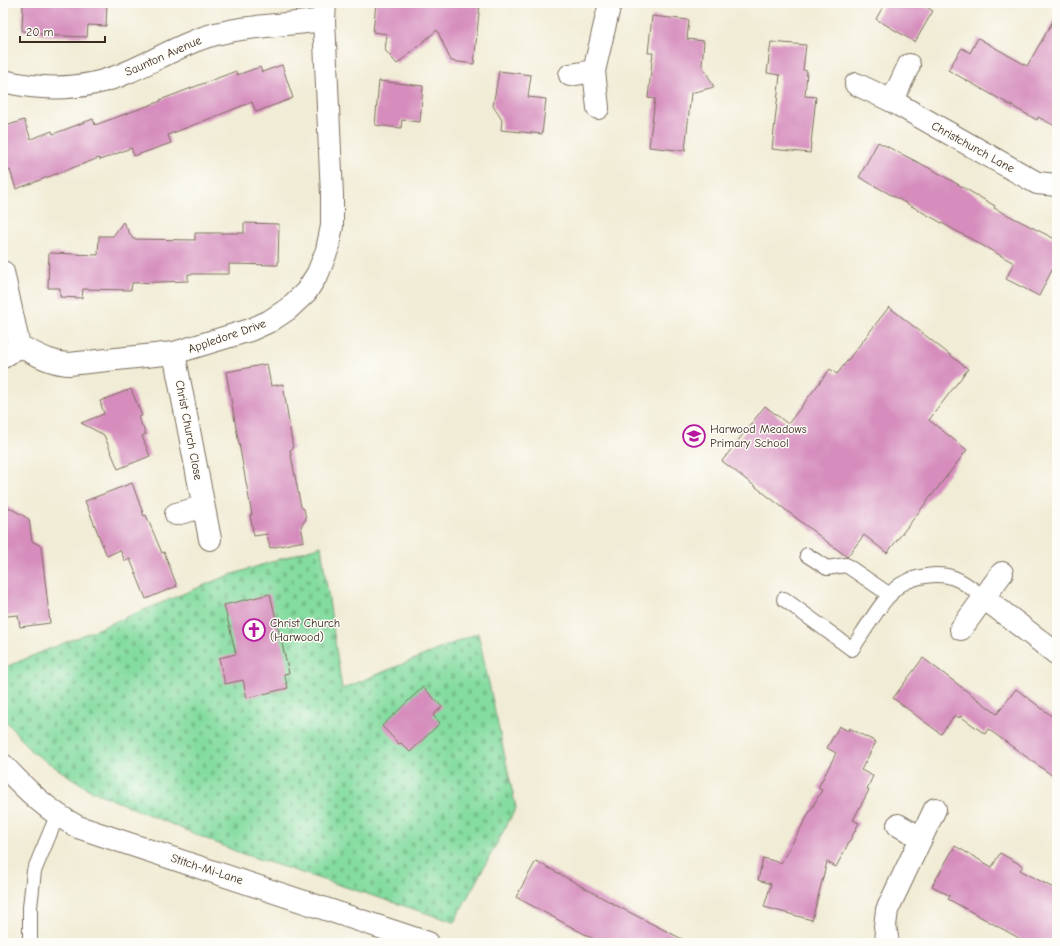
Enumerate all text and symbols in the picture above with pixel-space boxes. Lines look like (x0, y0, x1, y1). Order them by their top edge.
scale bar (20, 18, 105, 44)
text: 20 m (26, 25, 54, 39)
street label: Saunton Avenue (123, 33, 203, 79)
street label: Christchurch Lane (929, 118, 1017, 176)
street label: Appledore Drive (186, 316, 268, 356)
street label: Christ Church Close (172, 379, 206, 481)
place label: Harwood Meadows Primary School (710, 422, 807, 450)
school or university icon: Harwood Meadows Primary School (681, 423, 707, 449)
place label: Christ Church (Harwood) (270, 616, 340, 644)
church icon: Christ Church (Harwood) (241, 617, 267, 643)
street label: Stitch-Mi-Lane (169, 851, 245, 887)

